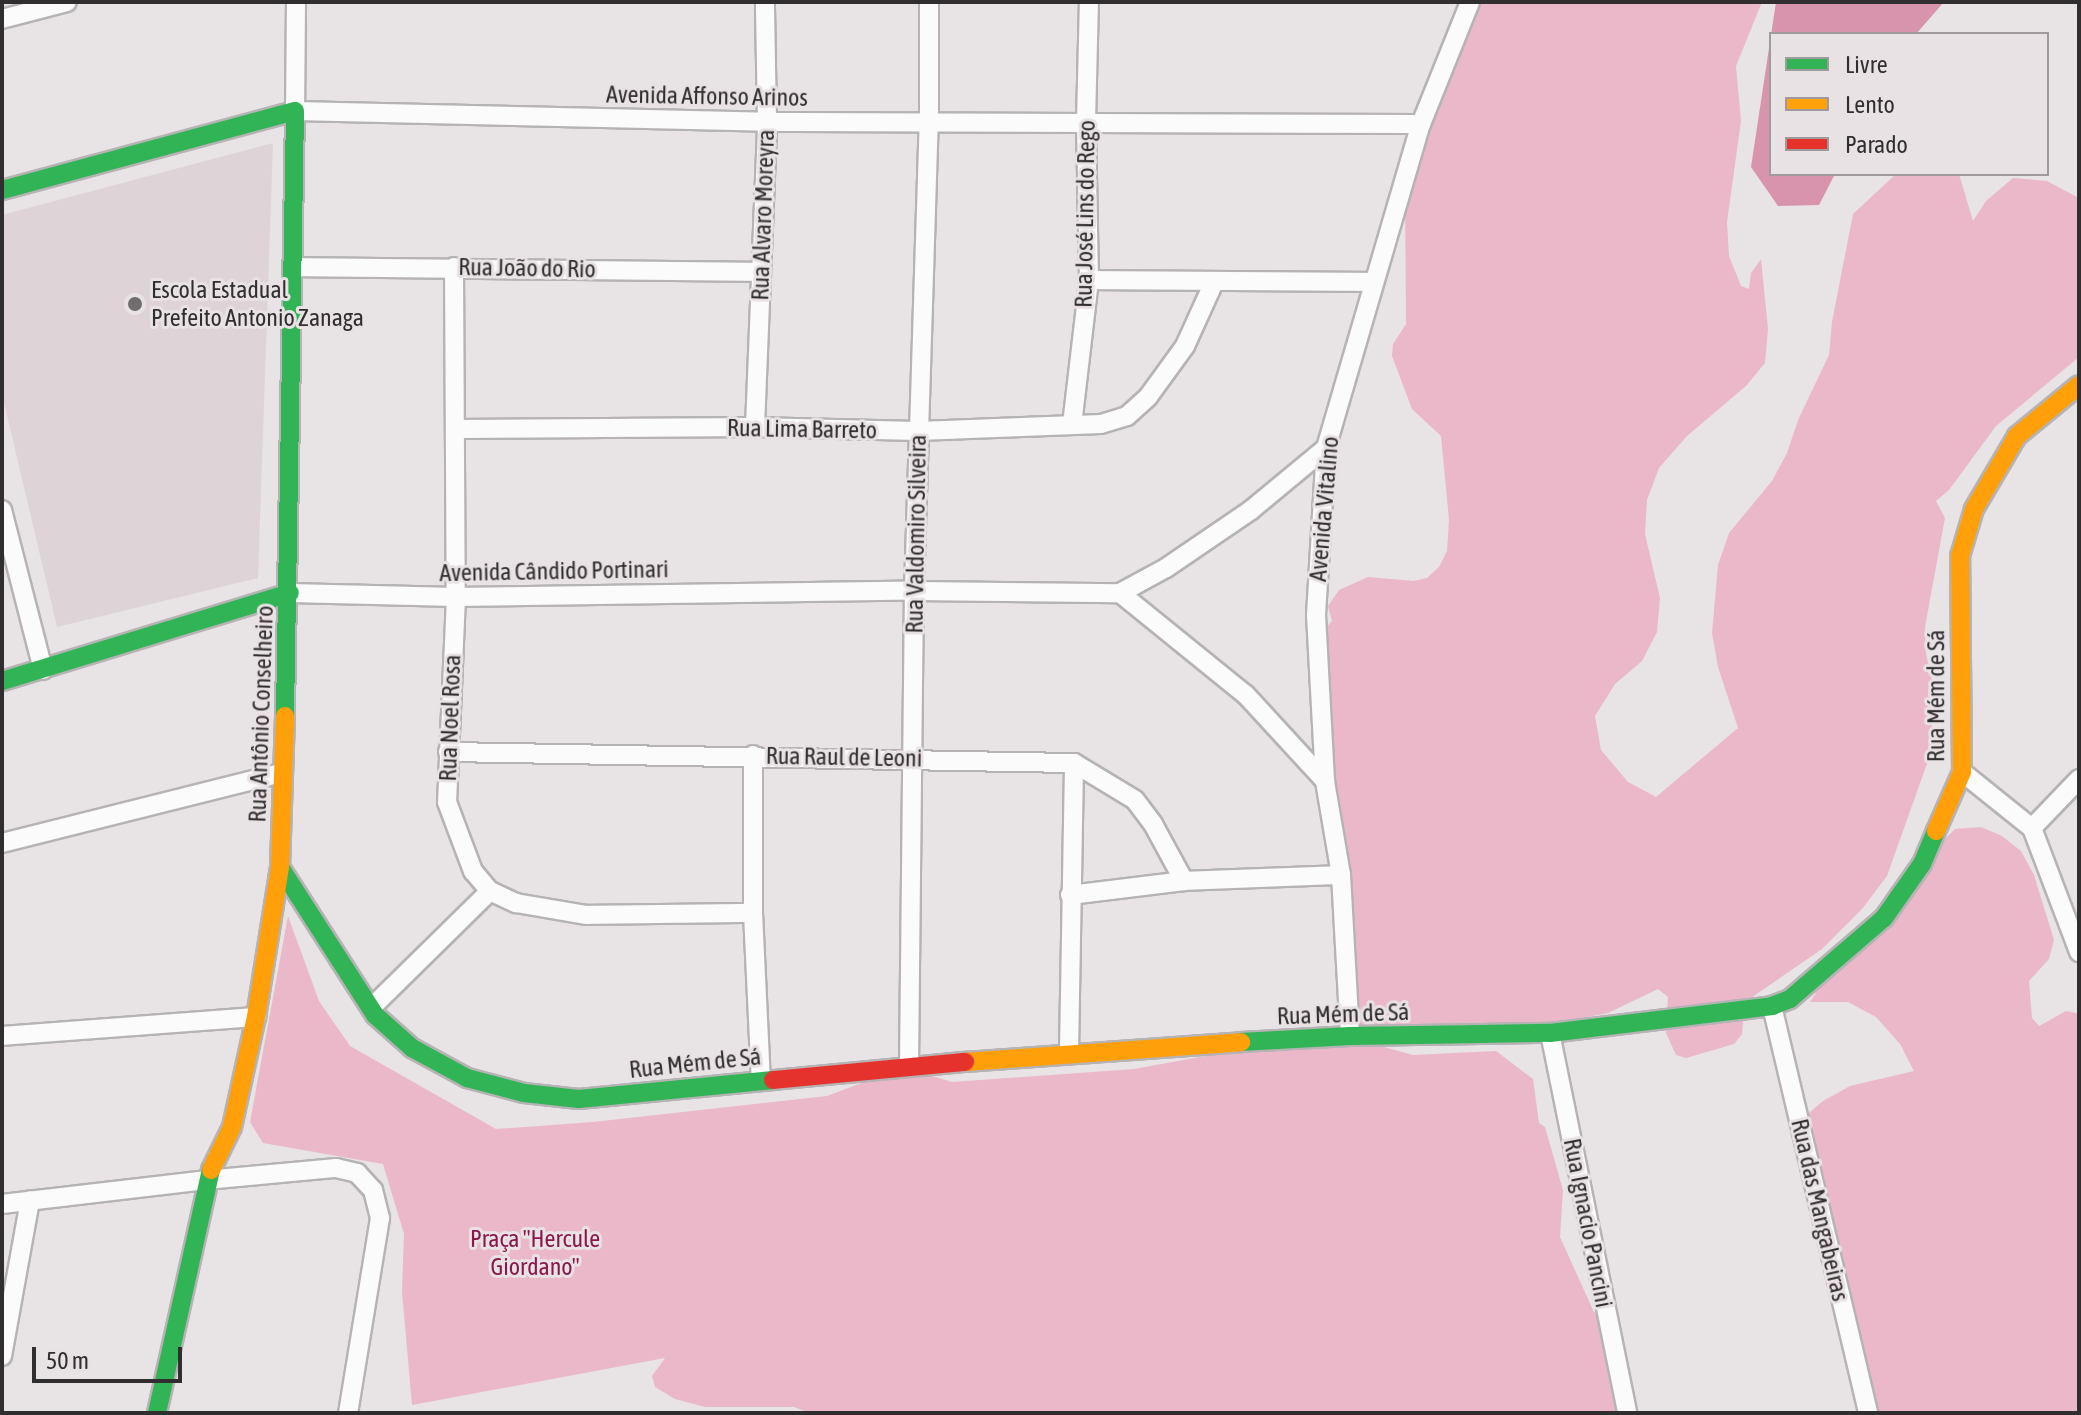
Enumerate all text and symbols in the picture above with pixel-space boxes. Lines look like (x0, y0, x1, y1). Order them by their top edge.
legend (1769, 32, 2049, 176)
text: Livre (1845, 51, 1888, 78)
street label: Avenida Affonso Arinos (606, 80, 808, 112)
text: Lento (1845, 91, 1895, 118)
street label: Rua José Lins do Rego (1069, 120, 1101, 308)
street label: Rua Alvaro Moreyra (746, 129, 780, 301)
text: Parado (1845, 131, 1908, 158)
street label: Rua João do Rio (458, 252, 596, 284)
place label: Escola Estadual Prefeito Antonio Zanaga (151, 276, 364, 332)
marker: Escola Estadual Prefeito Antonio Zanaga (126, 295, 144, 313)
street label: Rua Lima Barreto (727, 413, 877, 445)
street label: Rua Valdomiro Silveira (900, 434, 932, 634)
street label: Avenida Vitalino (1303, 435, 1345, 583)
street label: Avenida Cândido Portinari (439, 555, 669, 587)
street label: Rua Antônio Conselheiro (243, 605, 279, 823)
street label: Rua Mém de Sá (1922, 630, 1950, 762)
street label: Rua Noel Rosa (433, 654, 467, 782)
street label: Rua Raul de Leoni (766, 741, 922, 773)
street label: Rua Mém de Sá (1276, 997, 1410, 1031)
street label: Rua Mém de Sá (628, 1042, 762, 1084)
street label: Rua das Mangabeiras (1785, 1116, 1855, 1304)
street label: Rua Ignacio Pancini (1557, 1136, 1619, 1310)
park label: Praça "Hercule Giordano" (470, 1225, 600, 1281)
scale bar (36, 1331, 186, 1381)
text: 50 m (46, 1347, 89, 1374)

